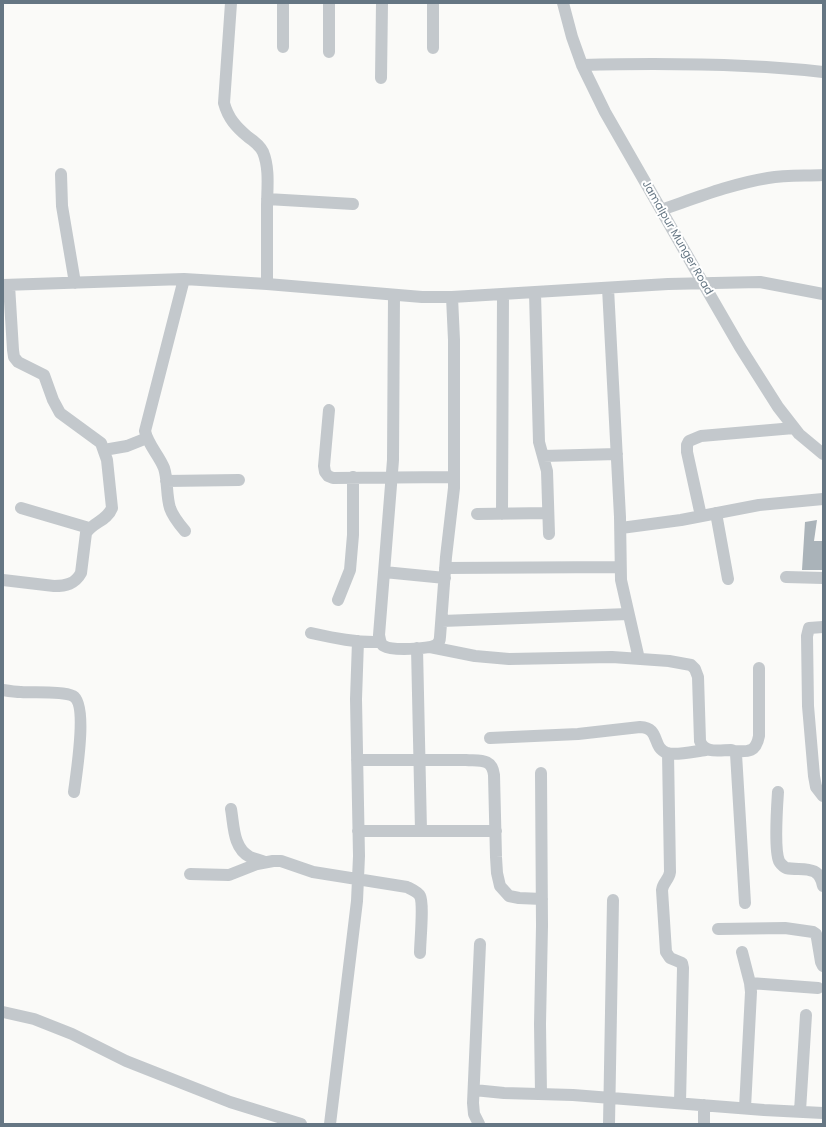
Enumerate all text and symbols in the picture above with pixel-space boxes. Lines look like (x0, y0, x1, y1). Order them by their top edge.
street label: Jamalpur Munger Road (639, 179, 715, 297)

